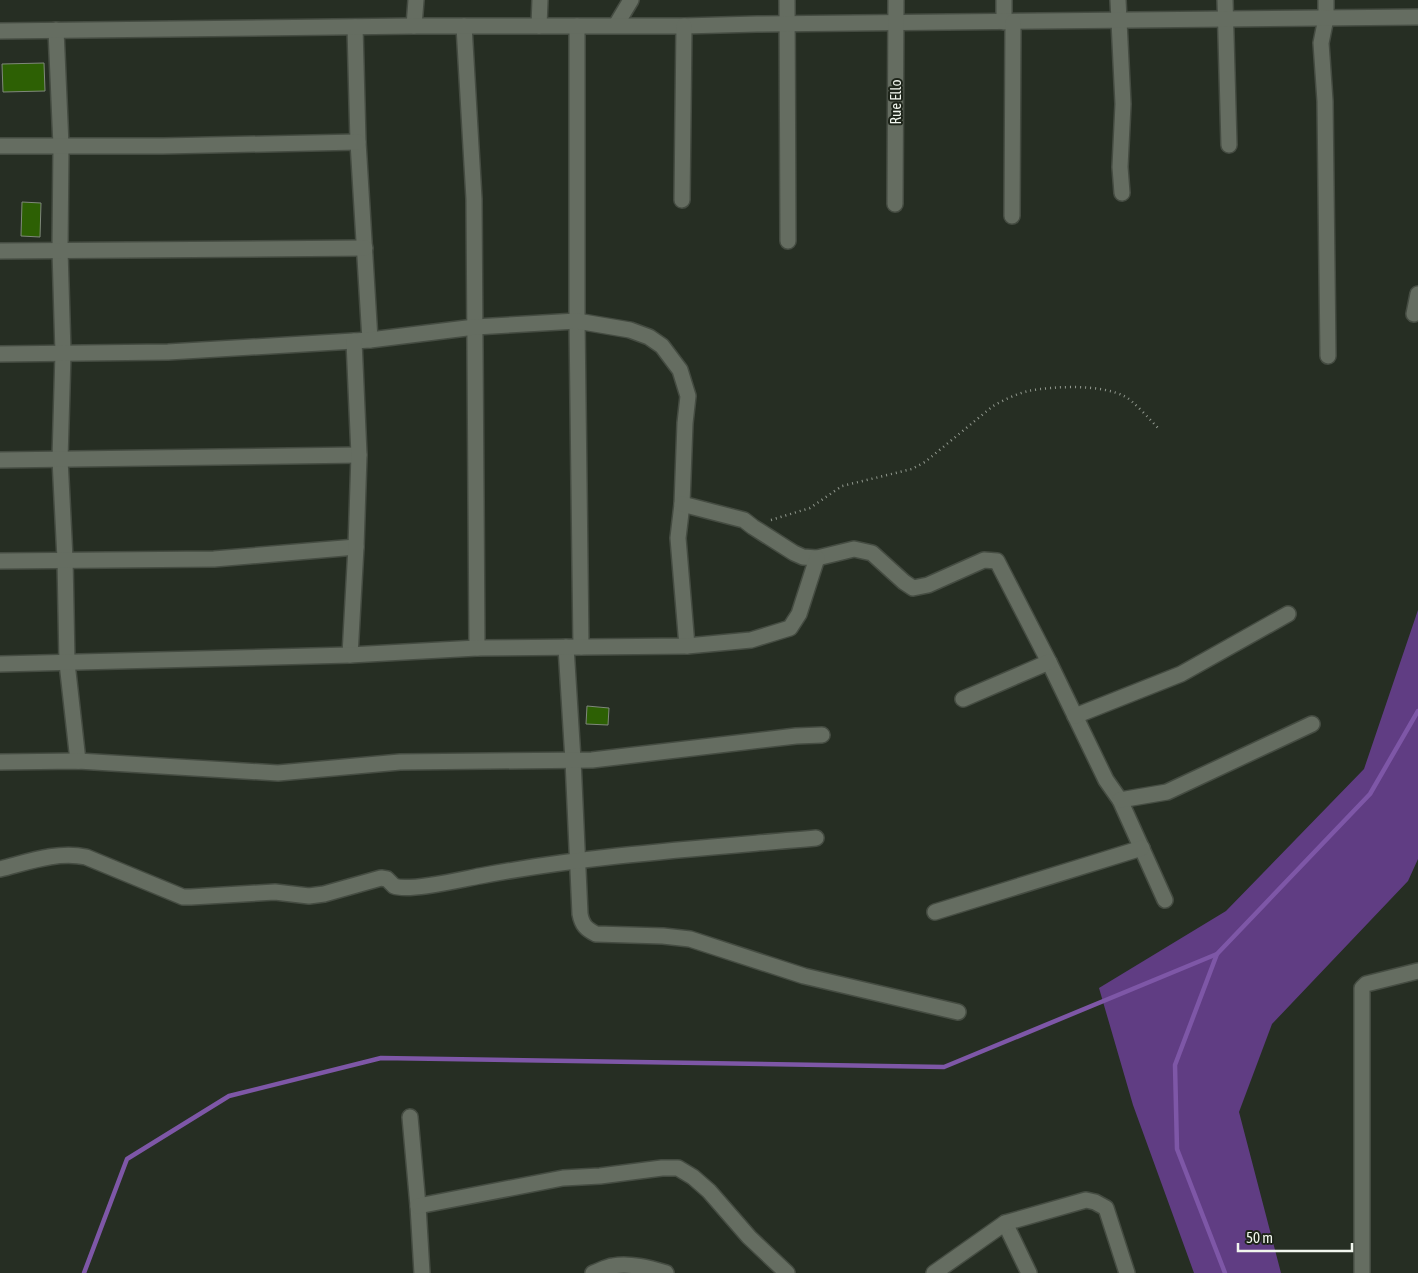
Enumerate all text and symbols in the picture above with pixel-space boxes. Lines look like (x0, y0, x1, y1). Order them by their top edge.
street label: Rue Ello (887, 80, 904, 124)
scale bar (1238, 1220, 1352, 1252)
text: 50 m (1246, 1229, 1273, 1246)

